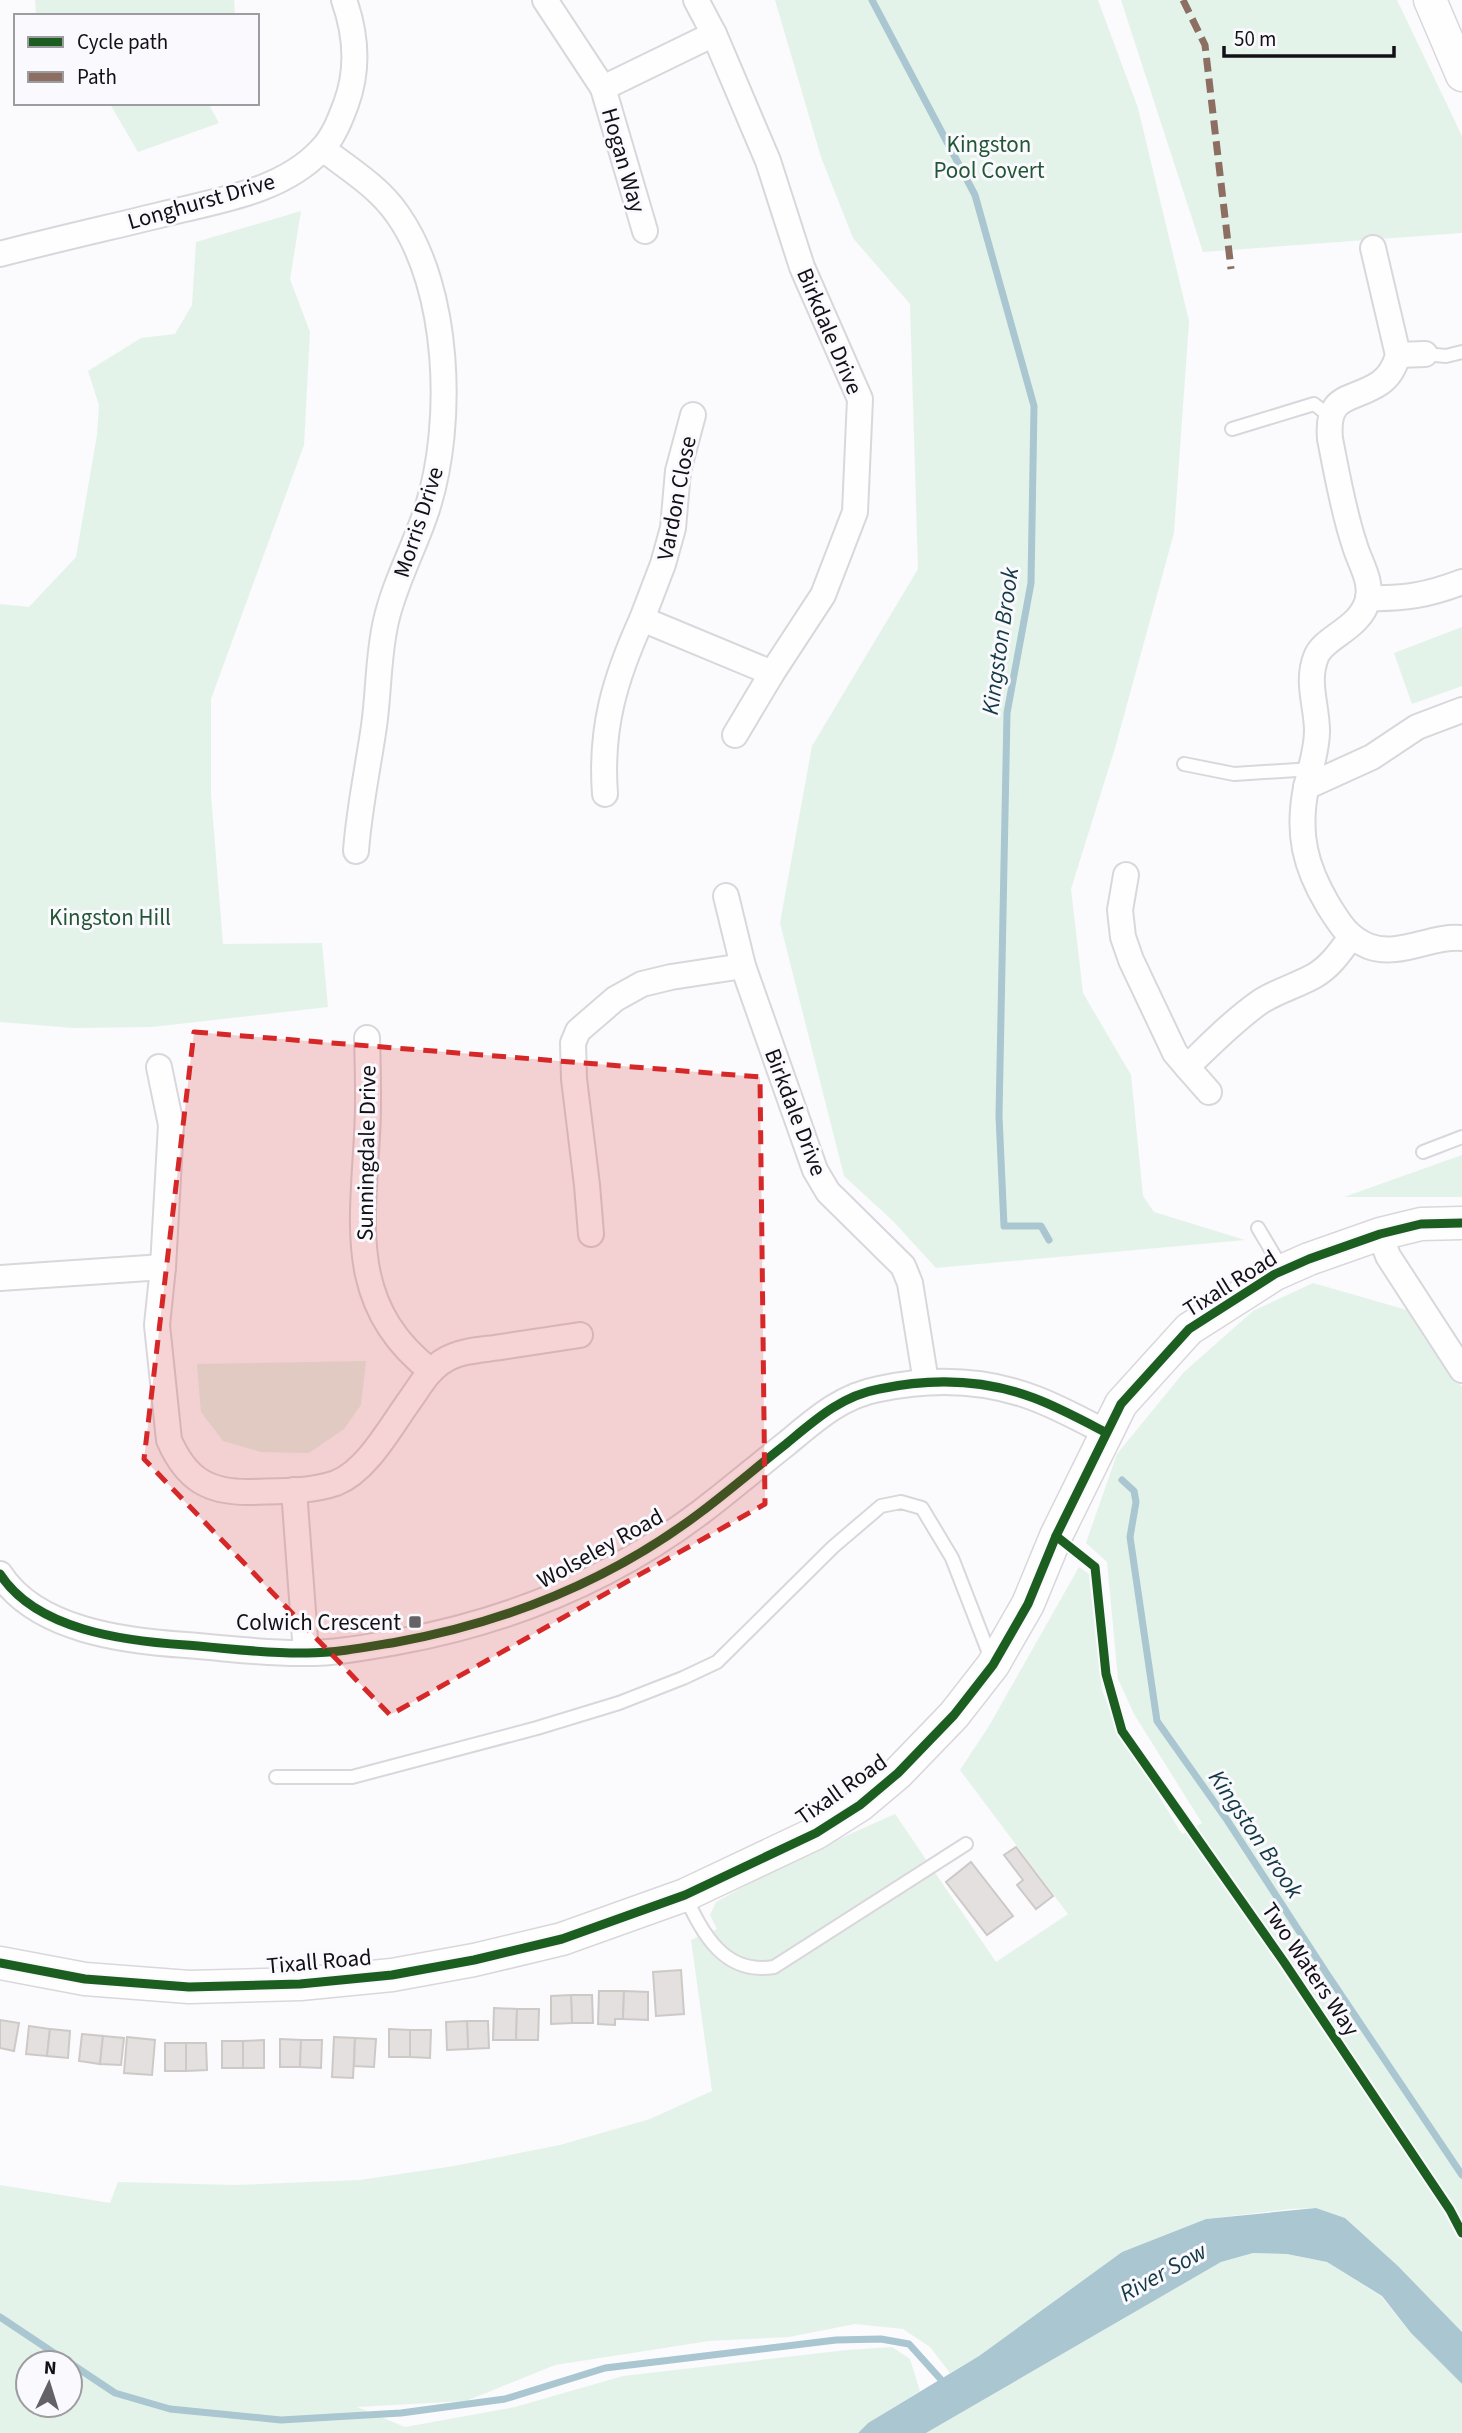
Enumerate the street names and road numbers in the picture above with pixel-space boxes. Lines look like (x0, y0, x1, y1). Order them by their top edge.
street label: Hogan Way (593, 104, 654, 217)
street label: Longhurst Drive (124, 165, 279, 238)
street label: Birkdale Drive (788, 263, 871, 399)
street label: Vardon Close (648, 433, 705, 563)
street label: Morris Drive (385, 462, 452, 582)
street label: Birkdale Drive (756, 1044, 835, 1181)
street label: Sunningdale Drive (348, 1065, 385, 1241)
street label: Tixall Road (1177, 1242, 1284, 1325)
street label: Wolseley Road (531, 1500, 669, 1597)
street label: Tixall Road (789, 1746, 894, 1833)
street label: Two Waters Way (1254, 1896, 1368, 2043)
street label: Tixall Road (265, 1940, 373, 1983)

